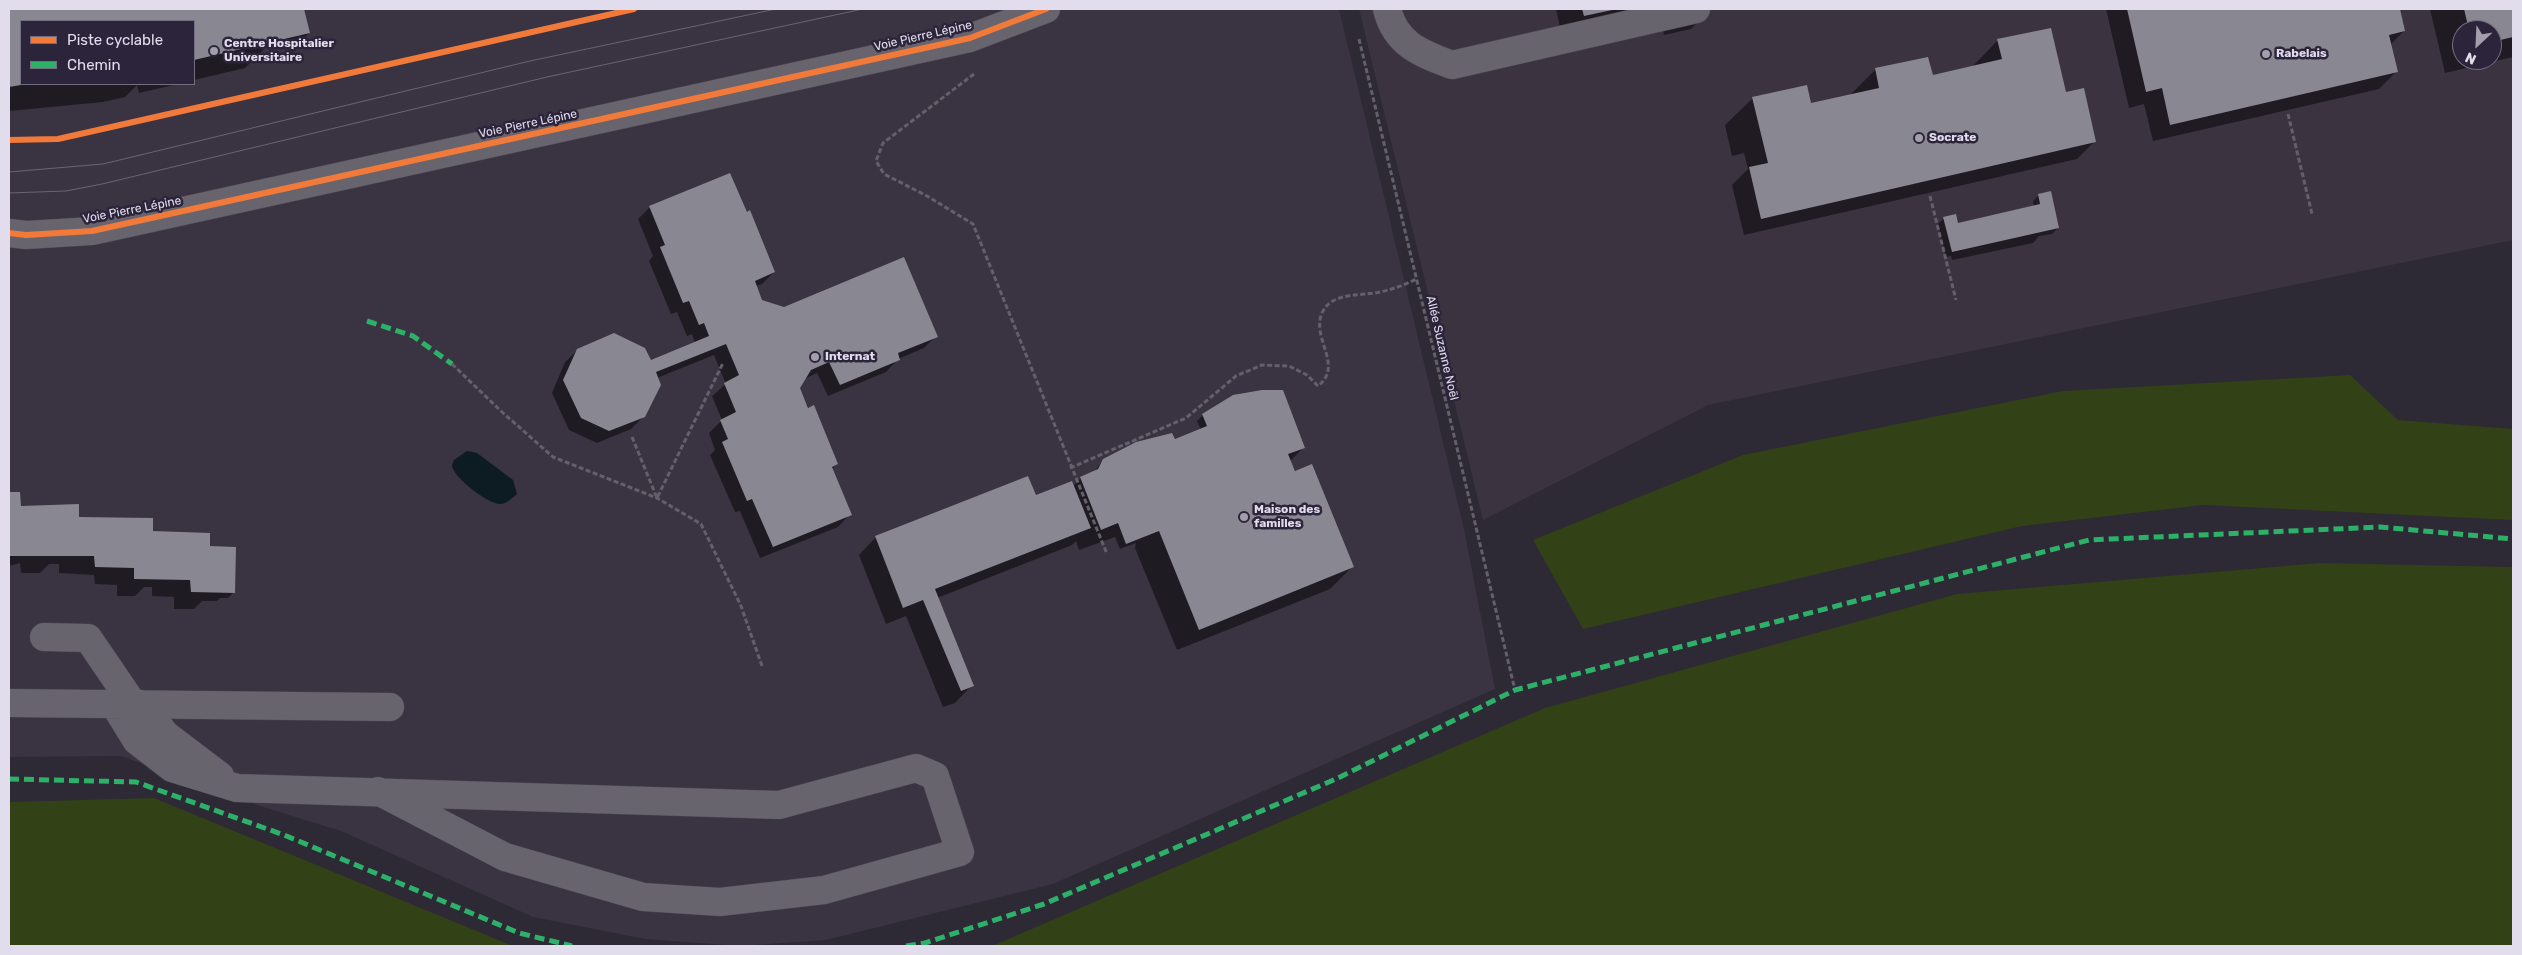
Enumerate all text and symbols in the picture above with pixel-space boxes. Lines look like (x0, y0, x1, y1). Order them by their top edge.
street label: Voie Pierre Lépine (873, 18, 973, 54)
legend (20, 20, 195, 85)
north arrow (2452, 20, 2502, 70)
text: Piste cyclable (67, 31, 163, 49)
place label: Centre Hospitalier Universitaire (224, 37, 334, 65)
marker: Centre Hospitalier Universitaire (208, 45, 220, 57)
place label: Rabelais (2276, 47, 2327, 61)
marker: Rabelais (2260, 48, 2272, 60)
text: N (2463, 48, 2479, 68)
text: Chemin (67, 56, 121, 74)
street label: Voie Pierre Lépine (478, 107, 578, 141)
place label: Socrate (1929, 131, 1976, 145)
marker: Socrate (1913, 132, 1925, 144)
street label: Voie Pierre Lépine (82, 193, 182, 227)
street label: Allée Suzanne Noël (1423, 294, 1461, 402)
place label: Internat (825, 350, 875, 364)
marker: Internat (809, 351, 821, 363)
place label: Maison des familles (1254, 503, 1320, 531)
marker: Maison des familles (1238, 511, 1250, 523)

